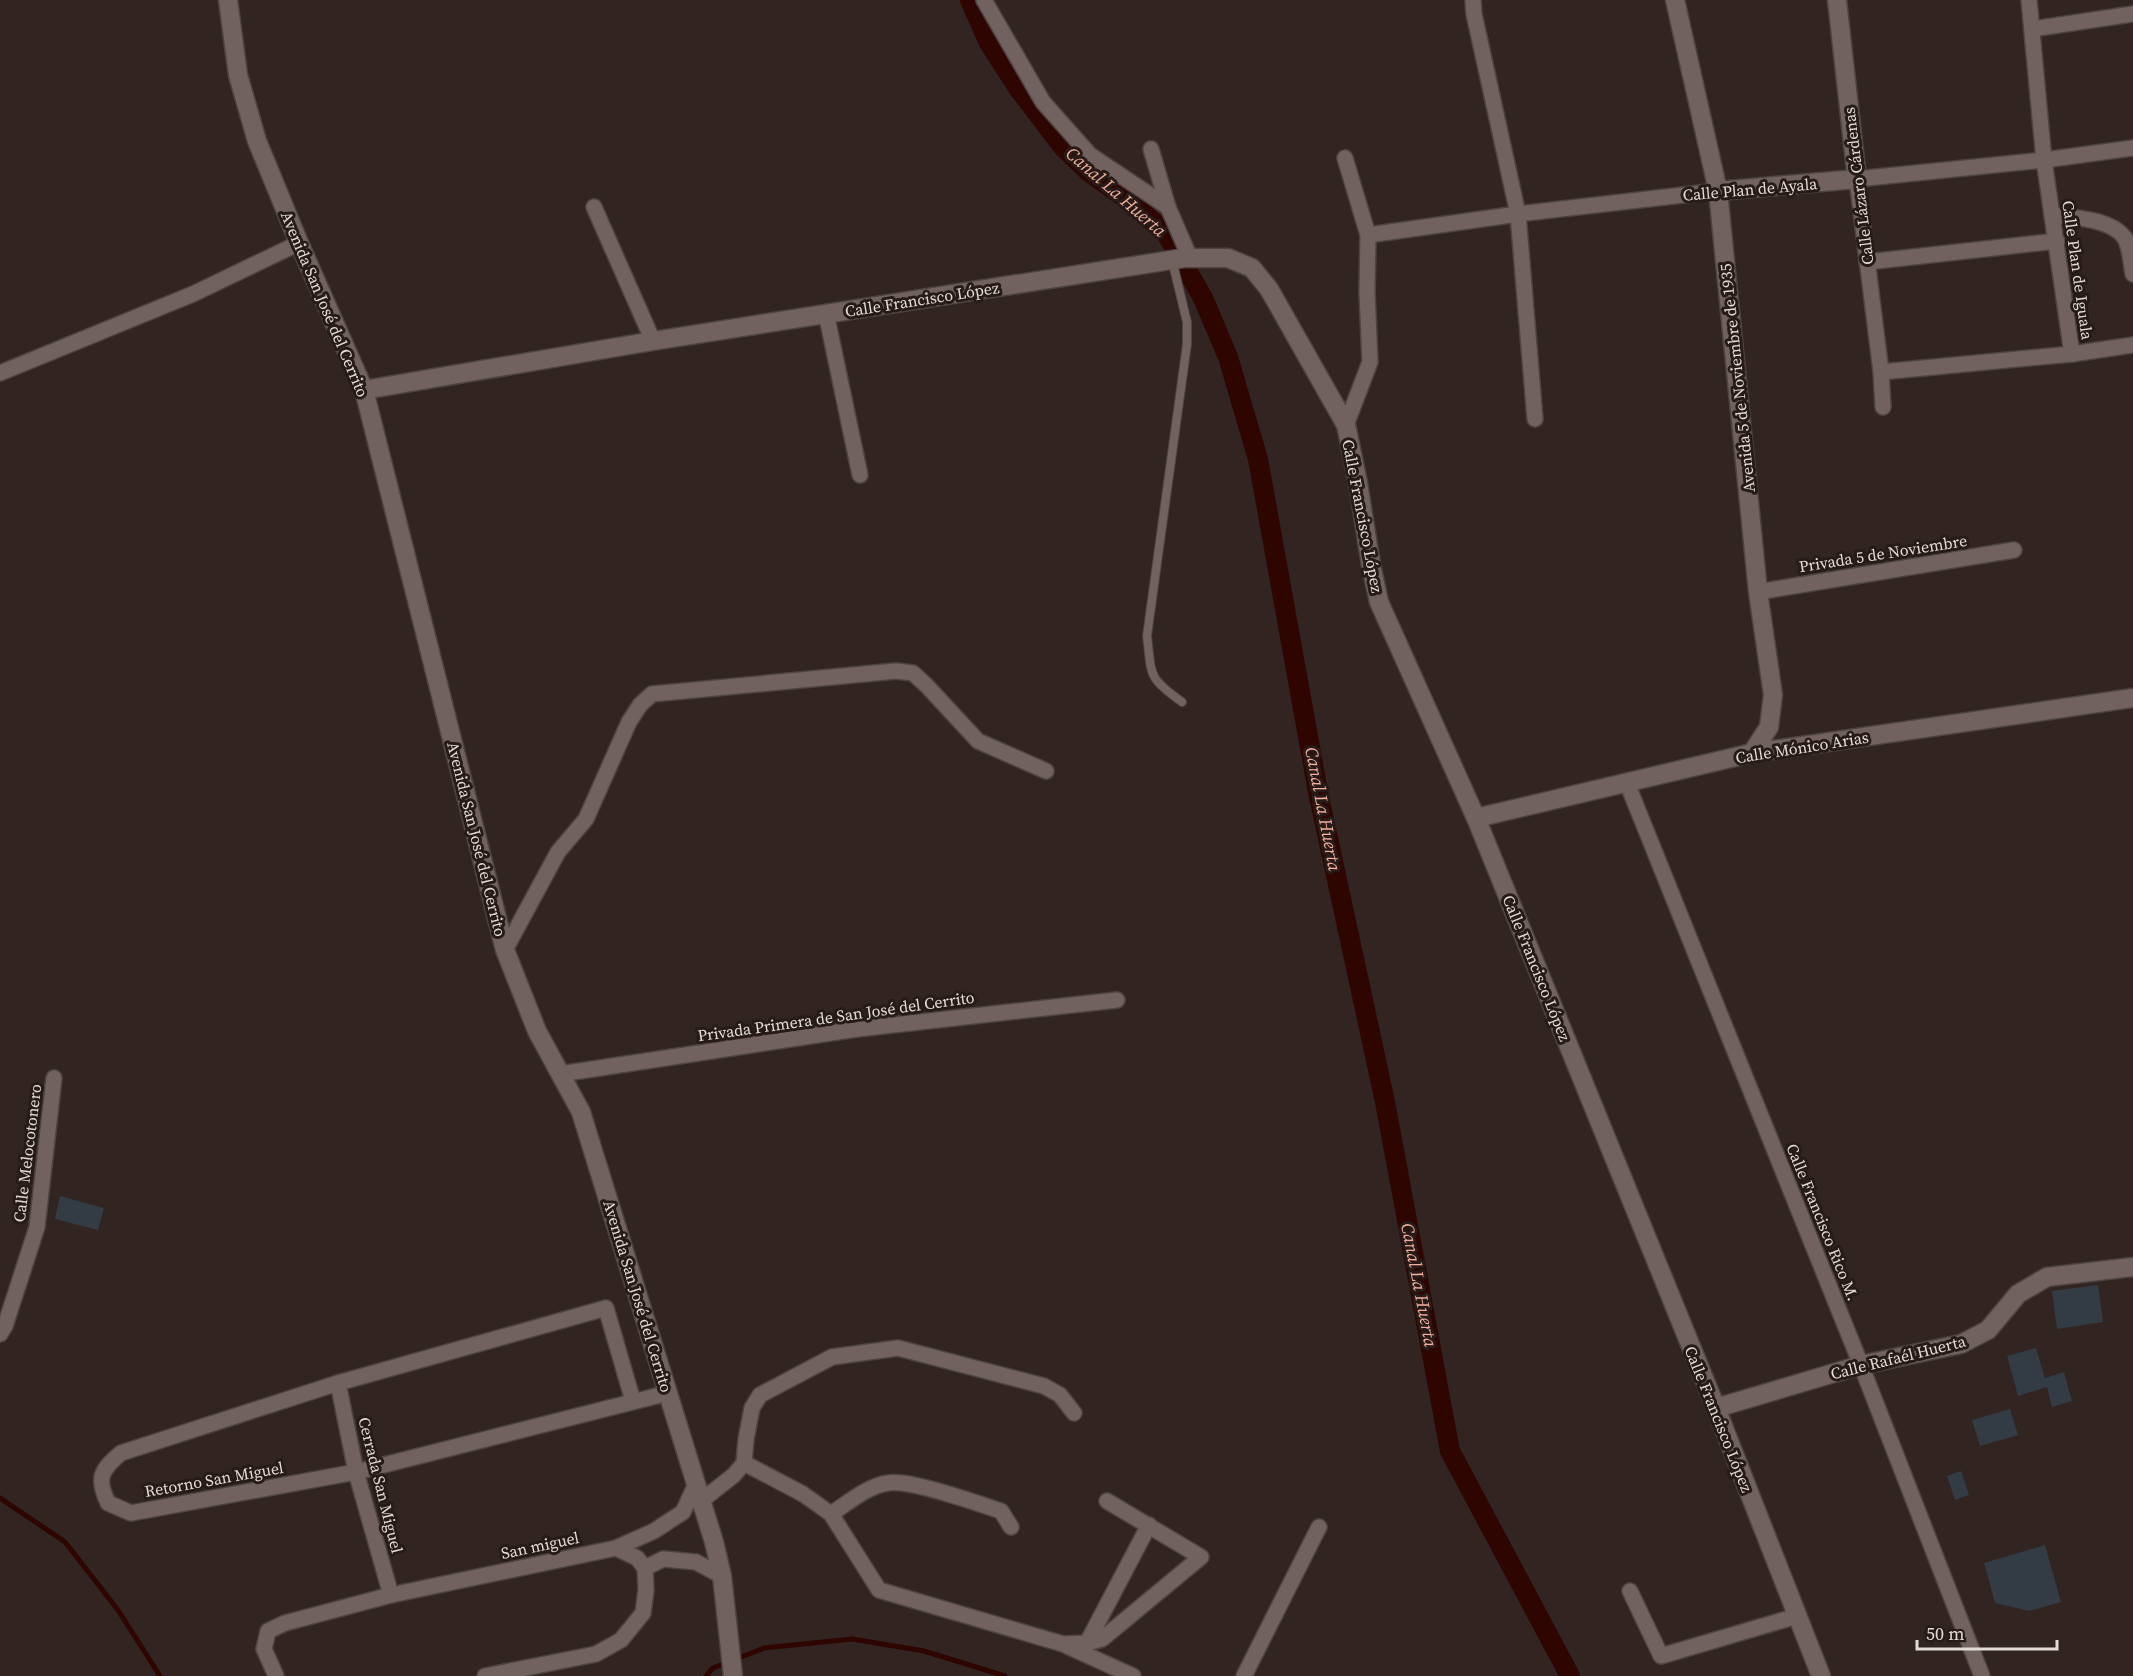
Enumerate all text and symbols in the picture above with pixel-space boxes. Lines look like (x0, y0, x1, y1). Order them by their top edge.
street label: Calle Lázaro Cárdenas (1837, 106, 1879, 266)
water label: Canal La Huerta (1061, 141, 1172, 243)
street label: Calle Plan de Ayala (1682, 172, 1819, 206)
street label: Calle Plan de Iguala (2057, 199, 2099, 342)
street label: Avenida San José del Cerrito (276, 208, 374, 401)
street label: Avenida 5 de Noviembre de 1935 (1714, 262, 1760, 494)
street label: Calle Francisco López (843, 276, 1001, 322)
street label: Calle Francisco López (1337, 437, 1389, 595)
street label: Privada 5 de Noviembre (1797, 529, 1969, 577)
street label: Calle Mónico Arias (1734, 726, 1870, 768)
street label: Avenida San José del Cerrito (442, 739, 512, 939)
water label: Canal La Huerta (1299, 745, 1348, 874)
street label: Calle Francisco López (1498, 892, 1576, 1044)
street label: Privada Primera de San José del Cerrito (696, 986, 976, 1046)
street label: Calle Melocotonero (8, 1082, 46, 1223)
street label: Calle Francisco Rico M. (1781, 1140, 1865, 1304)
street label: Avenida San José del Cerrito (598, 1197, 678, 1395)
water label: Canal La Huerta (1395, 1221, 1444, 1350)
street label: Calle Rafaél Huerta (1828, 1329, 1969, 1384)
street label: Calle Francisco López (1680, 1343, 1758, 1495)
street label: Cerrada San Miguel (353, 1415, 409, 1556)
street label: Retorno San Miguel (143, 1456, 285, 1502)
street label: San miguel (499, 1526, 581, 1564)
scale bar (1917, 1613, 2056, 1651)
text: 50 m (1926, 1621, 1964, 1646)

